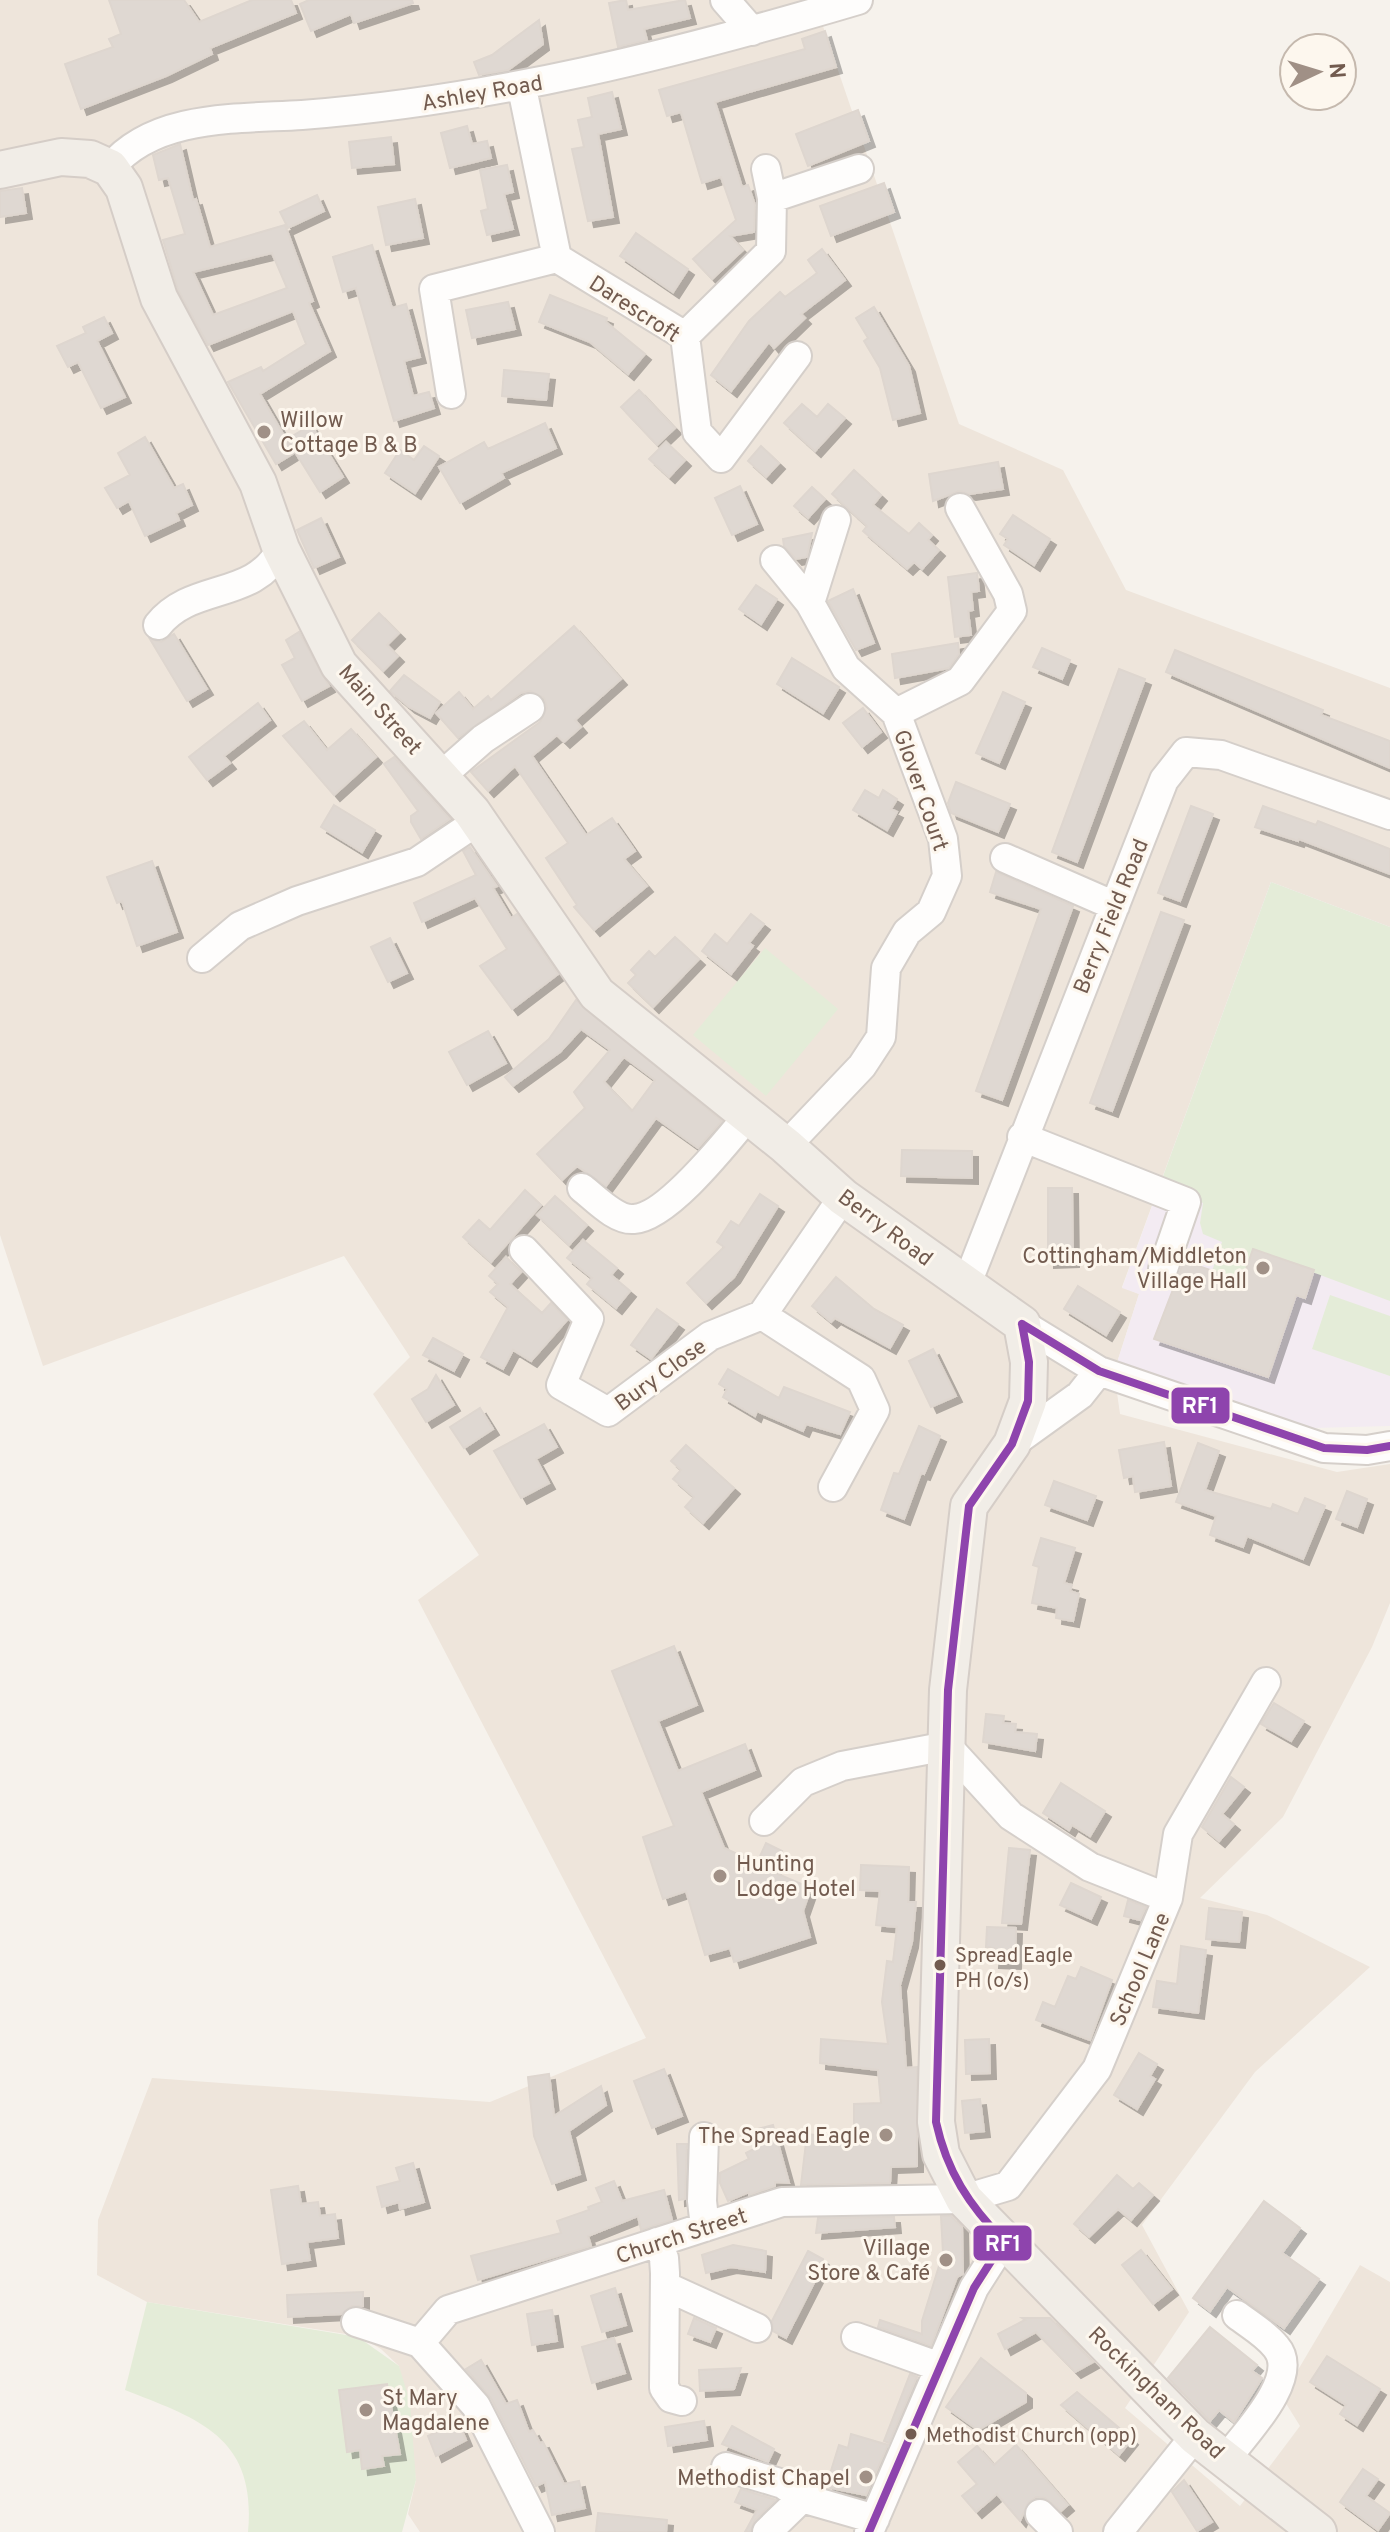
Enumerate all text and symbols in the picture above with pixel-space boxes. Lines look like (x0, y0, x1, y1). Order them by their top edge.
north arrow (1278, 32, 1358, 112)
text: N (1321, 62, 1349, 80)
street label: Ashley Road (420, 71, 545, 118)
street label: Darescroft (583, 271, 684, 350)
place label: Willow Cottage B & B (280, 408, 418, 460)
marker: Willow Cottage B & B (255, 423, 273, 441)
street label: Main Street (332, 660, 427, 761)
street label: Glover Court (886, 727, 953, 855)
street label: Berry Field Road (1069, 836, 1156, 998)
street label: Berry Road (832, 1185, 937, 1273)
place label: Cottingham/Middleton Village Hall (1022, 1244, 1247, 1296)
marker: Cottingham/Middleton Village Hall (1254, 1259, 1272, 1277)
street label: Bury Close (610, 1334, 712, 1418)
line badge: RF1 (1170, 1386, 1231, 1425)
text: RF1 (1182, 1394, 1218, 1421)
place label: Hunting Lodge Hotel (736, 1852, 856, 1904)
marker: Hunting Lodge Hotel (711, 1867, 729, 1885)
street label: School Lane (1105, 1909, 1177, 2031)
place label: Spread Eagle PH (o/s) (955, 1944, 1073, 1995)
marker: Spread Eagle PH (o/s) (932, 1957, 948, 1973)
place label: The Spread Eagle (698, 2124, 870, 2151)
marker: The Spread Eagle (877, 2126, 895, 2144)
street label: Church Street (613, 2203, 751, 2271)
line badge: RF1 (972, 2224, 1033, 2262)
text: RF1 (985, 2232, 1021, 2259)
place label: Village Store & Café (807, 2236, 930, 2288)
marker: Village Store & Café (937, 2251, 955, 2269)
street label: Rockingham Road (1081, 2322, 1229, 2466)
place label: St Mary Magdalene (382, 2386, 490, 2438)
marker: St Mary Magdalene (357, 2401, 375, 2419)
place label: Methodist Church (opp) (926, 2424, 1137, 2450)
marker: Methodist Church (opp) (903, 2426, 919, 2442)
place label: Methodist Chapel (677, 2466, 850, 2493)
marker: Methodist Chapel (857, 2468, 875, 2486)

